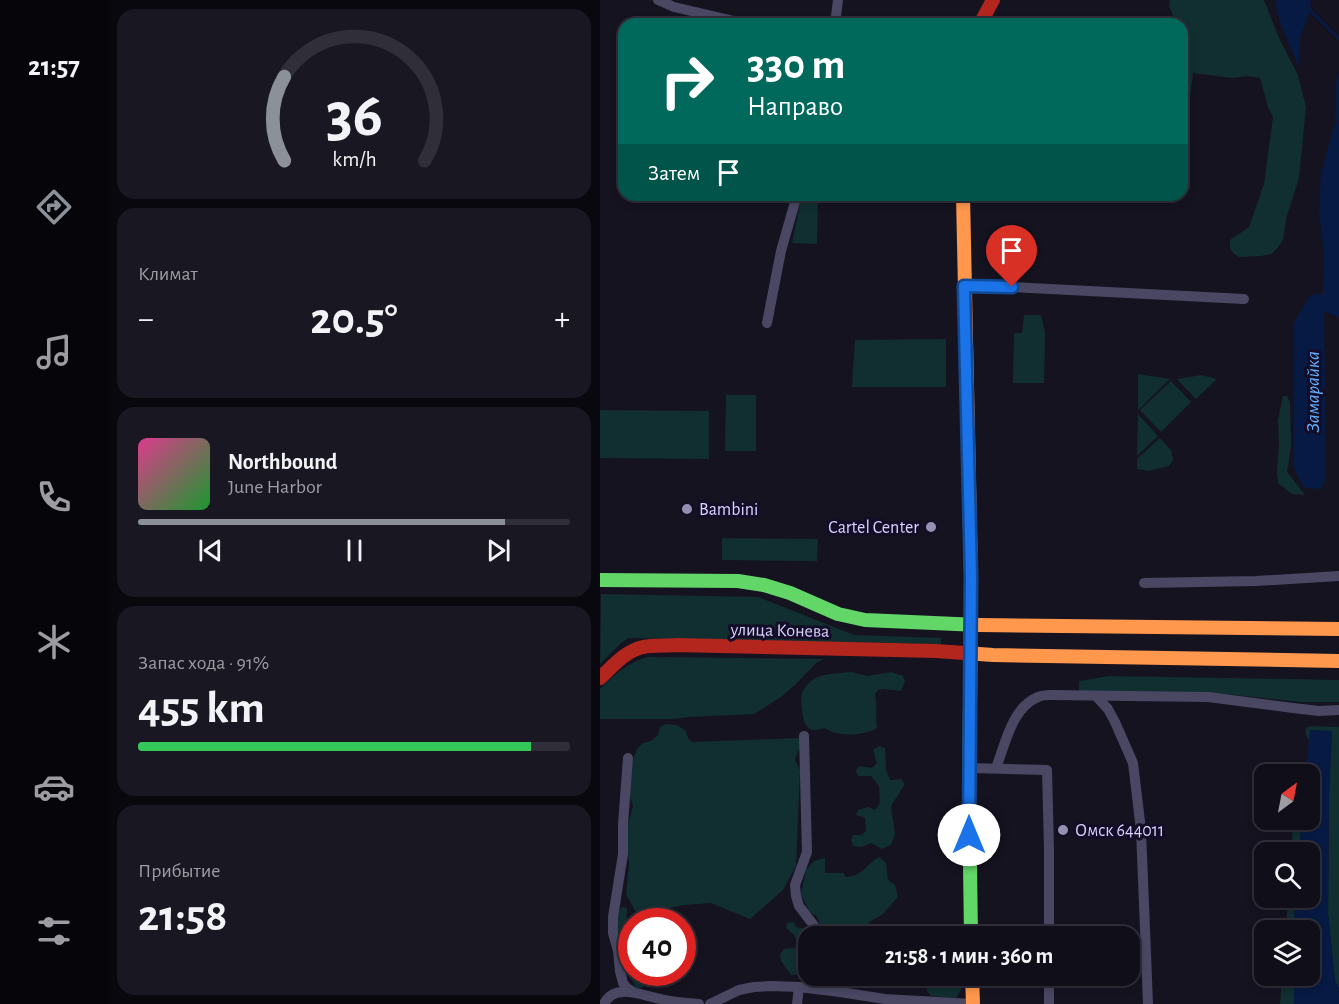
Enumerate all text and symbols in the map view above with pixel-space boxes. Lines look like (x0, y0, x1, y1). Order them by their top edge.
icon: right (648, 42, 726, 120)
text: 330 m (747, 44, 845, 86)
text: 21:57 (28, 53, 80, 80)
text: 36 (325, 85, 383, 147)
text: Направо (747, 93, 843, 120)
text: km/h (332, 149, 376, 170)
icon: arrive (712, 156, 745, 189)
text: Затем (648, 162, 700, 184)
icon: directions (33, 186, 75, 228)
pin (986, 225, 1037, 287)
icon: arrive (995, 234, 1028, 267)
text: Климат (138, 264, 198, 284)
text: 20.5° (310, 297, 398, 342)
text: − (138, 303, 154, 336)
text: + (554, 303, 570, 336)
icon: music (33, 331, 75, 373)
water label: Замарайка (1303, 351, 1323, 433)
text: Northbound (228, 451, 337, 473)
icon: phone (33, 476, 75, 518)
text: June Harbor (228, 477, 322, 497)
place label: Bambini (699, 501, 758, 519)
marker: Bambini (680, 502, 694, 516)
place label: Cartel Center (828, 519, 919, 537)
marker: Cartel Center (924, 520, 938, 534)
icon: previous (194, 534, 227, 567)
icon: pause (338, 534, 371, 567)
icon: next (482, 534, 515, 567)
icon: climate (33, 621, 75, 663)
street label: улица Конева (729, 621, 830, 641)
text: Запас хода · 91% (138, 653, 269, 673)
text: 455 km (138, 686, 265, 731)
north arrow (1254, 764, 1320, 830)
map controls (1254, 764, 1320, 986)
icon: car (33, 766, 75, 808)
position arrow (937, 803, 1001, 867)
place label: Омск 644011 (1075, 822, 1164, 840)
marker: Омск 644011 (1056, 823, 1070, 837)
button: search (1254, 842, 1320, 908)
text: Прибытие (138, 861, 220, 881)
text: 21:58 (138, 894, 227, 939)
speed limit sign: 40 (618, 908, 696, 986)
icon: filters (33, 910, 75, 952)
button: layers (1254, 920, 1320, 986)
text: 21:58 · 1 мин · 360 m (885, 945, 1053, 967)

